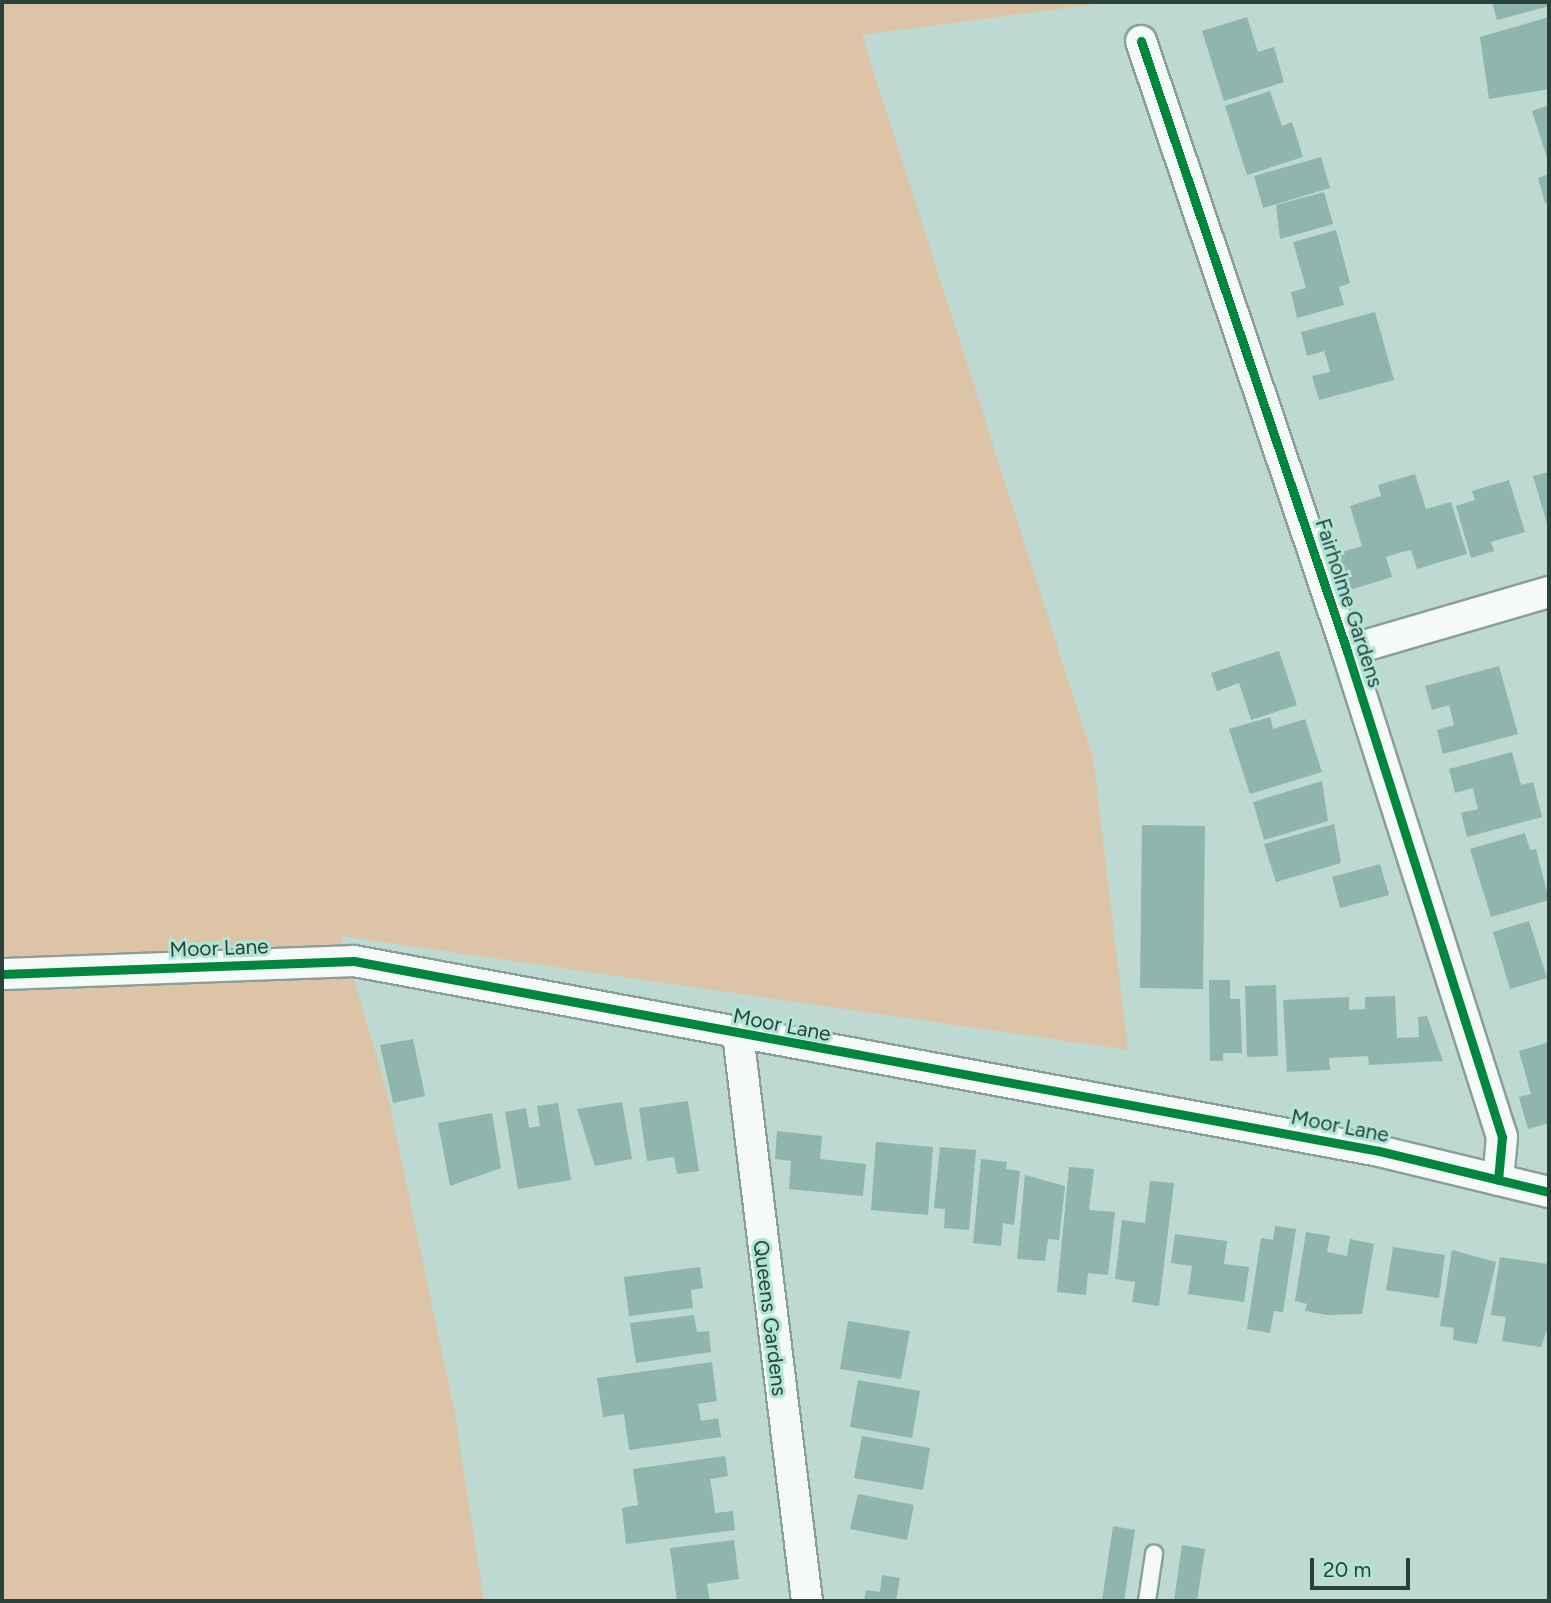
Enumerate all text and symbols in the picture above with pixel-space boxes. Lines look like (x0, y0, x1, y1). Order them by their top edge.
street label: Fairholme Gardens (1310, 515, 1388, 691)
street label: Moor Lane (169, 934, 269, 962)
street label: Moor Lane (731, 1003, 833, 1047)
street label: Moor Lane (1289, 1104, 1391, 1148)
street label: Queens Gardens (748, 1239, 792, 1397)
scale bar (1313, 1544, 1413, 1588)
text: 20 m (1323, 1557, 1371, 1582)

